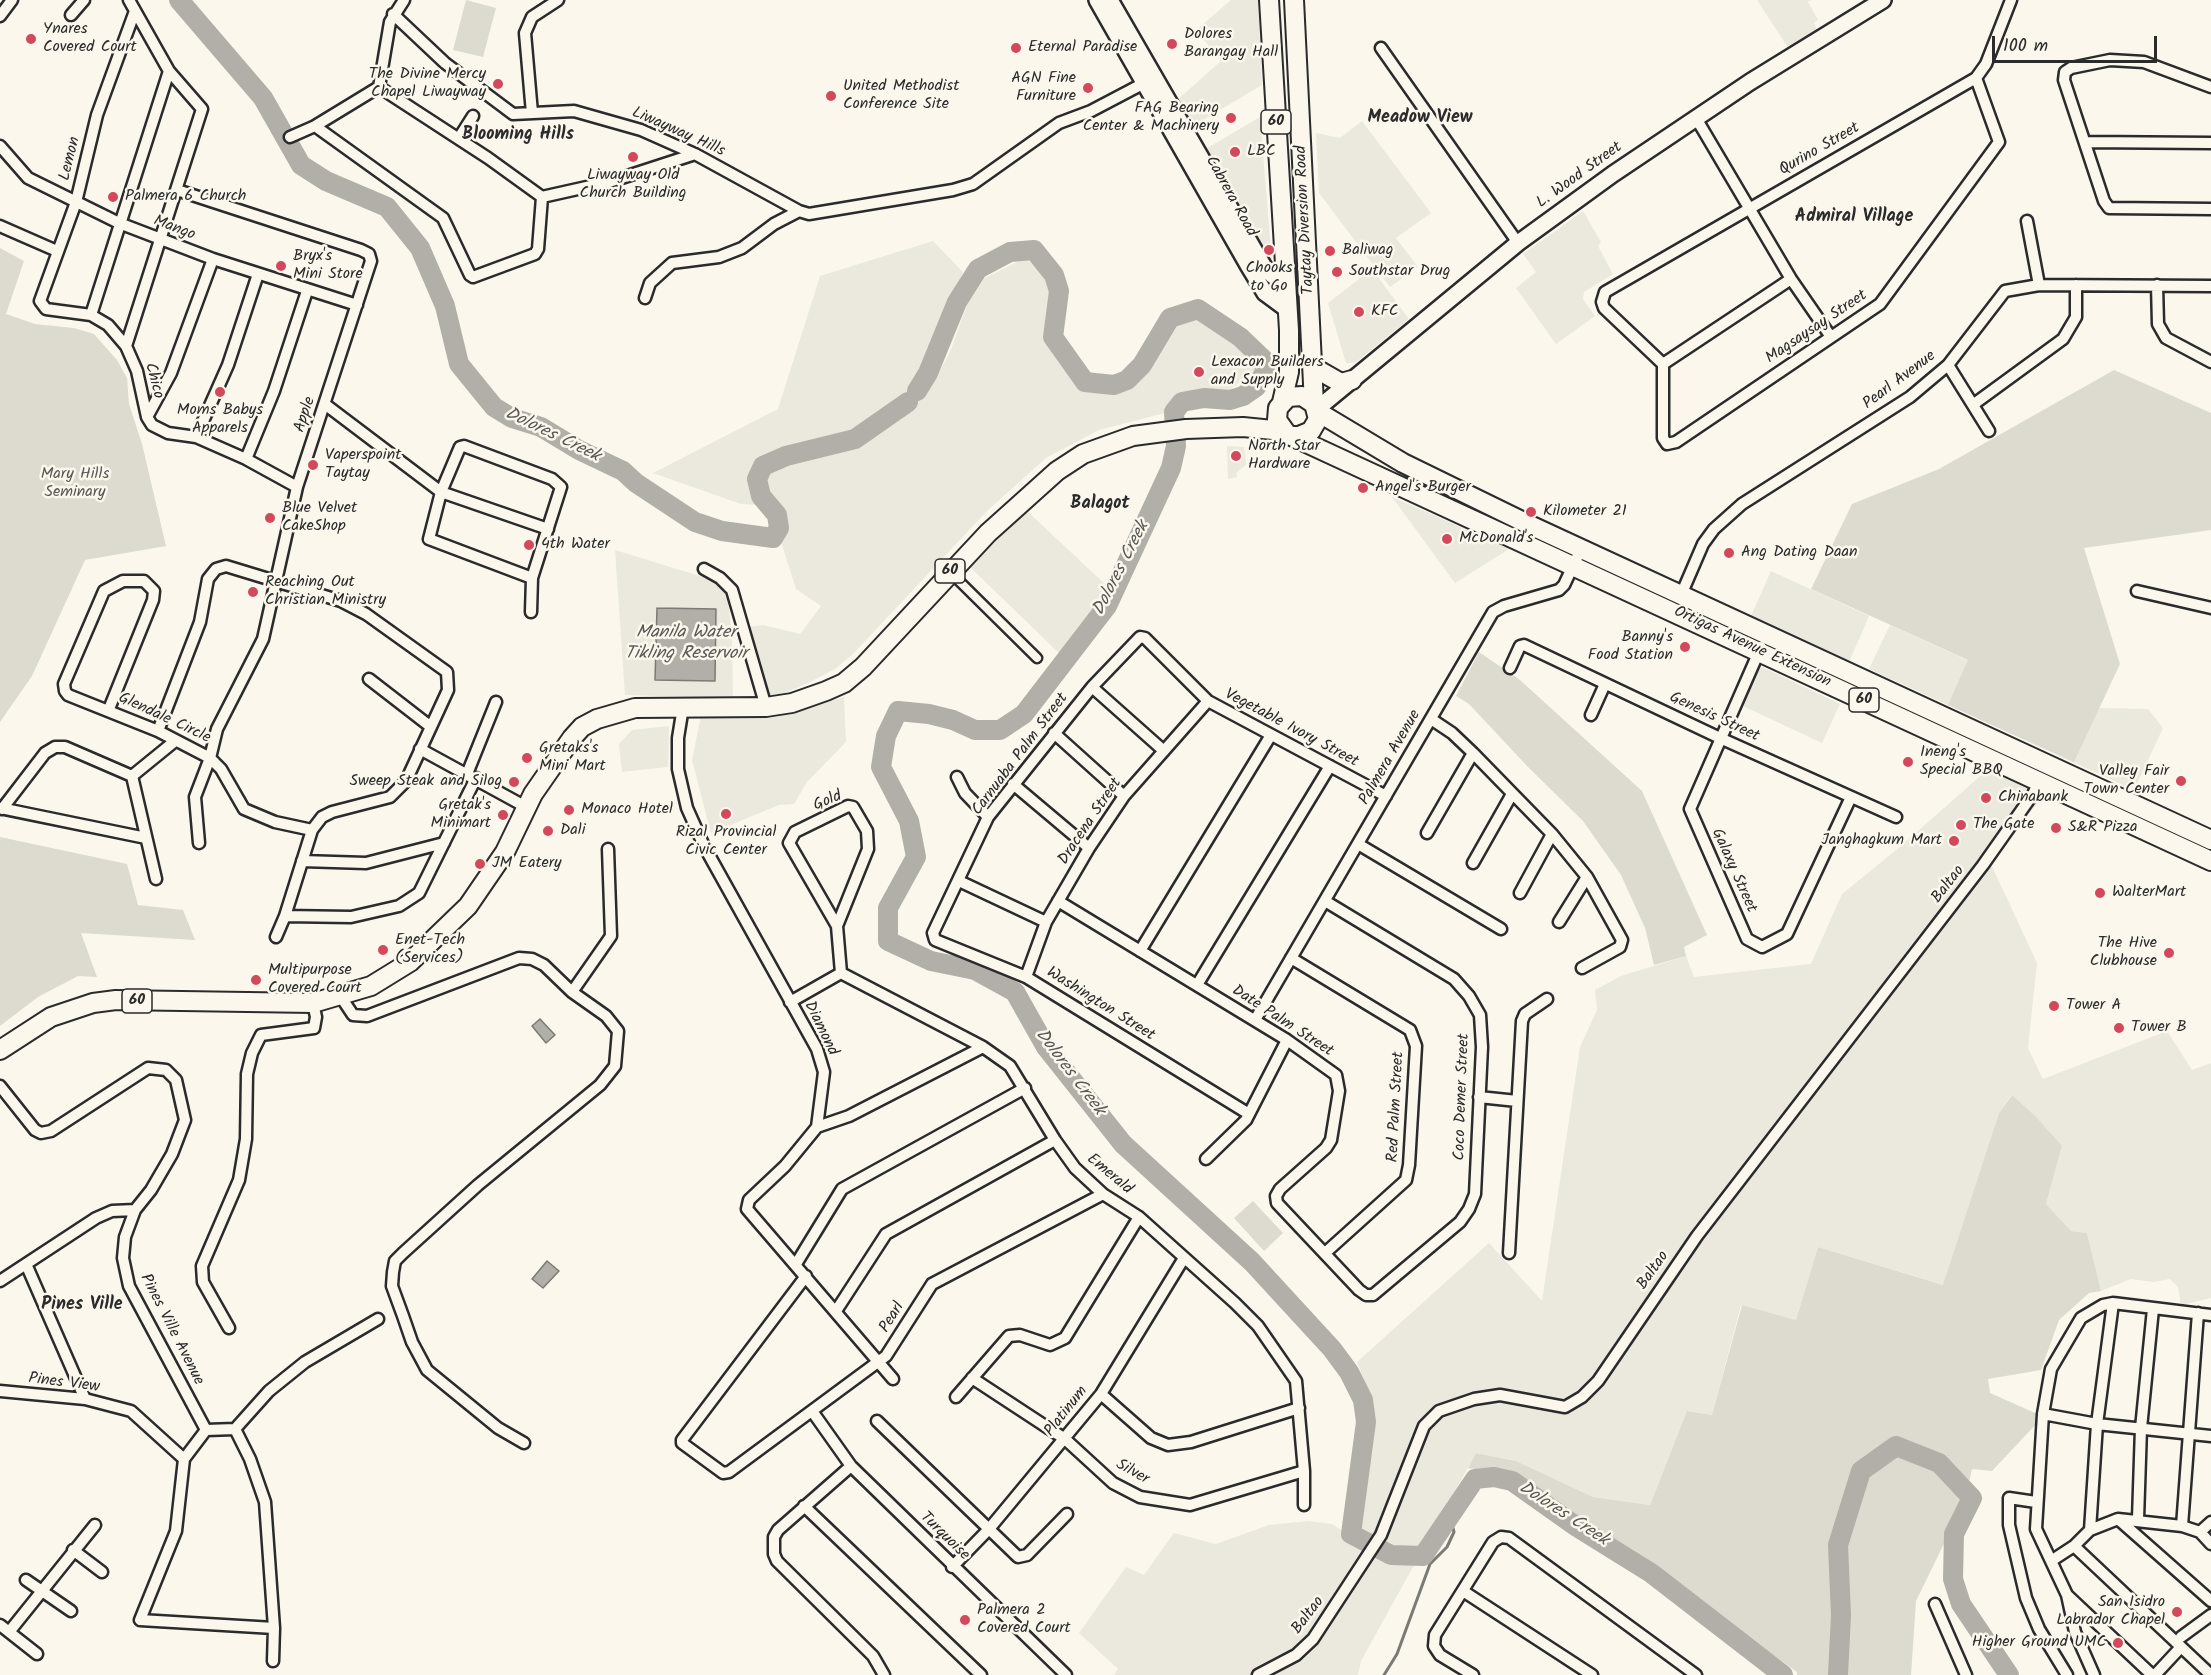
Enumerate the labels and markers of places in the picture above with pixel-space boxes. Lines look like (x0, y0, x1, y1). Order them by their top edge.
place label: Ynares Covered Court (43, 20, 137, 58)
place label: Dolores Barangay Hall (1184, 25, 1278, 63)
marker: Ynares Covered Court (24, 32, 38, 46)
marker: Dolores Barangay Hall (1165, 37, 1179, 51)
place label: Eternal Paradise (1028, 38, 1137, 58)
marker: Eternal Paradise (1009, 41, 1023, 55)
place label: The Divine Mercy Chapel Liwayway (369, 65, 486, 103)
place label: AGN Fine Furniture (1011, 69, 1076, 107)
marker: The Divine Mercy Chapel Liwayway (491, 77, 505, 91)
place label: United Methodist Conference Site (843, 77, 959, 115)
marker: AGN Fine Furniture (1081, 81, 1095, 95)
marker: United Methodist Conference Site (824, 89, 838, 103)
place label: FAG Bearing Center & Machinery (1083, 99, 1219, 137)
marker: FAG Bearing Center & Machinery (1224, 111, 1238, 125)
place label: LBC (1247, 142, 1276, 162)
marker: LBC (1228, 145, 1242, 159)
marker: Liwayway Old Church Building (626, 150, 640, 164)
place label: Liwayway Old Church Building (580, 166, 686, 204)
place label: Palmera 6 Church (125, 187, 246, 207)
marker: Palmera 6 Church (106, 190, 120, 204)
place label: Baliwag (1342, 241, 1393, 261)
marker: Chooks to Go (1262, 243, 1276, 257)
marker: Baliwag (1323, 244, 1337, 258)
place label: Bryx's Mini Store (293, 247, 363, 285)
marker: Bryx's Mini Store (274, 259, 288, 273)
place label: Chooks to Go (1246, 259, 1292, 297)
place label: Southstar Drug (1349, 262, 1450, 282)
marker: Southstar Drug (1330, 265, 1344, 279)
place label: KFC (1371, 302, 1398, 322)
marker: KFC (1352, 305, 1366, 319)
place label: Lexacon Builders and Supply (1211, 353, 1323, 391)
marker: Lexacon Builders and Supply (1192, 365, 1206, 379)
marker: Moms Babys Apparels (213, 385, 227, 399)
place label: Moms Babys Apparels (177, 401, 263, 439)
place label: North Star Hardware (1248, 437, 1320, 475)
place label: Vaperspoint Taytay (325, 446, 401, 484)
marker: North Star Hardware (1229, 449, 1243, 463)
marker: Vaperspoint Taytay (306, 458, 320, 472)
place label: Angel's Burger (1375, 478, 1471, 498)
marker: Angel's Burger (1356, 481, 1370, 495)
place label: Blue Velvet CakeShop (282, 499, 357, 537)
place label: Kilometer 21 (1543, 502, 1627, 522)
marker: Kilometer 21 (1524, 505, 1538, 519)
marker: Blue Velvet CakeShop (263, 511, 277, 525)
place label: McDonald's (1459, 529, 1533, 549)
marker: McDonald's (1440, 532, 1454, 546)
place label: 4th Water (541, 535, 610, 555)
marker: 4th Water (522, 538, 536, 552)
place label: Ang Dating Daan (1741, 543, 1857, 563)
marker: Ang Dating Daan (1722, 546, 1736, 560)
place label: Reaching Out Christian Ministry (265, 573, 386, 611)
marker: Reaching Out Christian Ministry (246, 585, 260, 599)
place label: Banny's Food Station (1588, 628, 1673, 666)
marker: Banny's Food Station (1678, 640, 1692, 654)
place label: Gretaks's Mini Mart (539, 739, 606, 777)
place label: Ineng's Special BBQ (1920, 743, 2003, 781)
marker: Gretaks's Mini Mart (520, 751, 534, 765)
marker: Ineng's Special BBQ (1901, 755, 1915, 769)
place label: Valley Fair Town Center (2083, 762, 2169, 800)
place label: Sweep Steak and Silog (349, 772, 502, 792)
marker: Valley Fair Town Center (2174, 774, 2188, 788)
marker: Sweep Steak and Silog (507, 775, 521, 789)
place label: Chinabank (1998, 788, 2068, 808)
marker: Chinabank (1979, 791, 1993, 805)
place label: Gretak's Minimart (431, 796, 491, 834)
place label: Monaco Hotel (581, 800, 673, 820)
marker: Monaco Hotel (562, 803, 576, 817)
marker: Rizal Provincial Civic Center (719, 807, 733, 821)
marker: Gretak's Minimart (496, 808, 510, 822)
place label: The Gate (1973, 815, 2034, 835)
marker: The Gate (1954, 818, 1968, 832)
place label: S&R Pizza (2068, 818, 2138, 838)
place label: Dali (560, 821, 586, 841)
marker: S&R Pizza (2049, 821, 2063, 835)
place label: Rizal Provincial Civic Center (676, 823, 776, 861)
marker: Dali (541, 824, 555, 838)
place label: Janghagkum Mart (1821, 831, 1942, 851)
marker: Janghagkum Mart (1947, 834, 1961, 848)
place label: JM Eatery (492, 854, 562, 874)
marker: JM Eatery (473, 857, 487, 871)
place label: WalterMart (2112, 883, 2186, 903)
marker: WalterMart (2093, 886, 2107, 900)
place label: Enet-Tech (Services) (395, 931, 465, 969)
place label: The Hive Clubhouse (2090, 934, 2157, 972)
marker: Enet-Tech (Services) (376, 943, 390, 957)
marker: The Hive Clubhouse (2162, 946, 2176, 960)
place label: Multipurpose Covered Court (268, 961, 362, 999)
marker: Multipurpose Covered Court (249, 973, 263, 987)
place label: Tower A (2066, 996, 2121, 1016)
marker: Tower A (2047, 999, 2061, 1013)
place label: Tower B (2131, 1018, 2187, 1038)
marker: Tower B (2112, 1021, 2126, 1035)
place label: San Isidro Labrador Chapel (2056, 1593, 2165, 1631)
place label: Palmera 2 Covered Court (977, 1601, 1071, 1639)
marker: San Isidro Labrador Chapel (2170, 1605, 2184, 1619)
marker: Palmera 2 Covered Court (958, 1613, 972, 1627)
place label: Higher Ground UMC (1972, 1633, 2106, 1653)
marker: Higher Ground UMC (2111, 1636, 2125, 1650)

